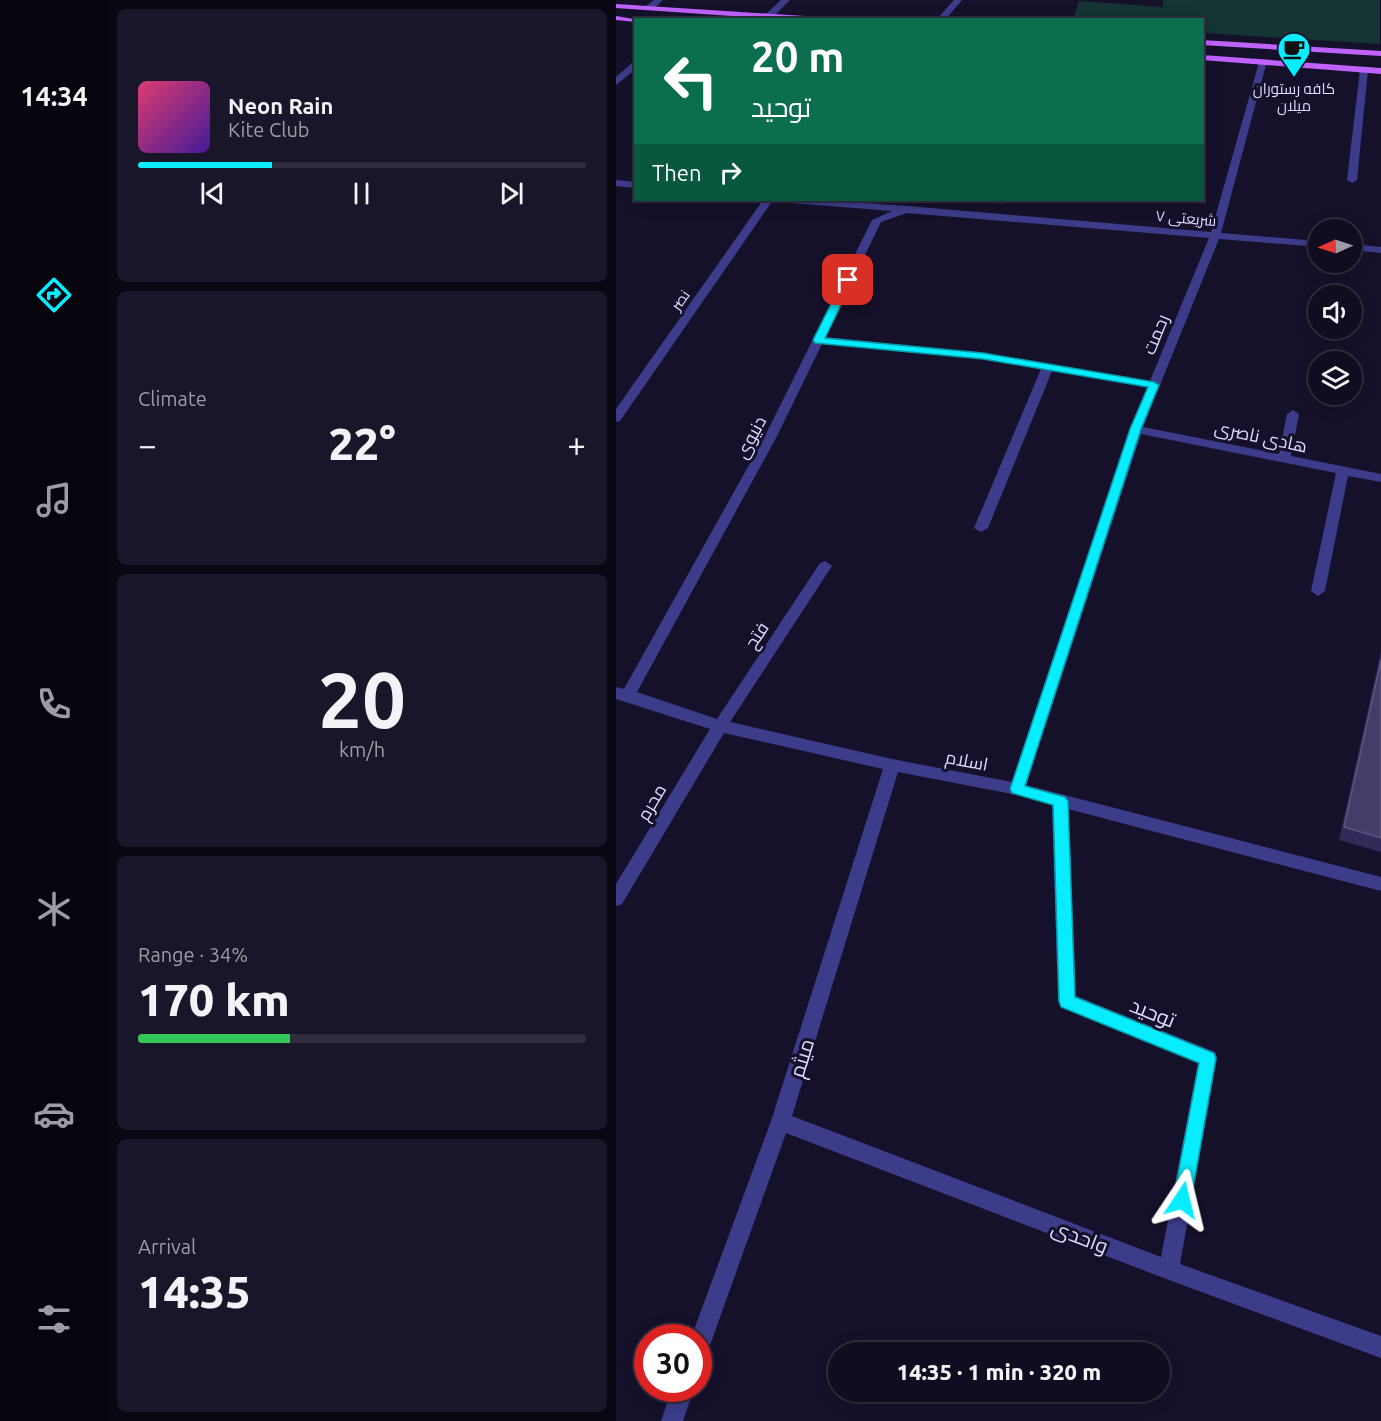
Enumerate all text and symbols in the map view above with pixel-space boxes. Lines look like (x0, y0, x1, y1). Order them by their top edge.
cafe icon: کافه رستوران میلان (1276, 31, 1312, 78)
text: 20 m (751, 33, 845, 80)
icon: left (652, 42, 730, 120)
place label: کافه رستوران میلان (1253, 80, 1335, 116)
text: 14:34 (20, 81, 88, 111)
text: توحید (751, 92, 811, 122)
text: Neon Rain (228, 93, 333, 118)
text: Kite Club (228, 118, 310, 141)
icon: right (714, 156, 747, 189)
text: Then (652, 160, 702, 185)
icon: previous (196, 177, 229, 210)
icon: pause (345, 177, 378, 210)
icon: next (495, 177, 528, 210)
street label: شریعتی ۷ (1155, 207, 1217, 231)
north arrow (1308, 219, 1362, 273)
map controls (1308, 219, 1362, 405)
pin (822, 254, 873, 305)
icon: arrive (831, 263, 864, 296)
icon: directions (33, 274, 75, 316)
button: sound (1308, 285, 1362, 339)
street label: نصر (666, 287, 694, 315)
street label: رحمت (1138, 311, 1174, 358)
button: layers (1308, 351, 1362, 405)
text: Climate (138, 387, 207, 410)
street label: دنیوی (731, 412, 771, 463)
street label: هادی ناصری (1212, 416, 1309, 458)
text: 22° (328, 418, 396, 469)
text: − (138, 426, 157, 463)
text: + (567, 426, 586, 463)
icon: music (33, 479, 75, 521)
street label: فتح (740, 618, 774, 654)
text: 20 (318, 655, 406, 743)
icon: phone (33, 683, 75, 725)
text: km/h (339, 738, 385, 761)
street label: اسلام (943, 746, 990, 777)
street label: محرم (632, 780, 672, 825)
icon: climate (33, 888, 75, 930)
text: Range · 34% (138, 943, 248, 966)
text: 170 km (138, 974, 290, 1025)
street label: توحید (1126, 992, 1180, 1033)
street label: میثم (784, 1036, 821, 1081)
icon: car (33, 1093, 75, 1135)
position arrow (1150, 1168, 1214, 1232)
street label: واحدی (1048, 1214, 1112, 1260)
text: Arrival (138, 1235, 196, 1258)
text: 14:35 (138, 1266, 251, 1317)
icon: filters (33, 1298, 75, 1340)
speed limit sign: 30 (634, 1324, 712, 1402)
text: 14:35 · 1 min · 320 m (897, 1359, 1101, 1384)

